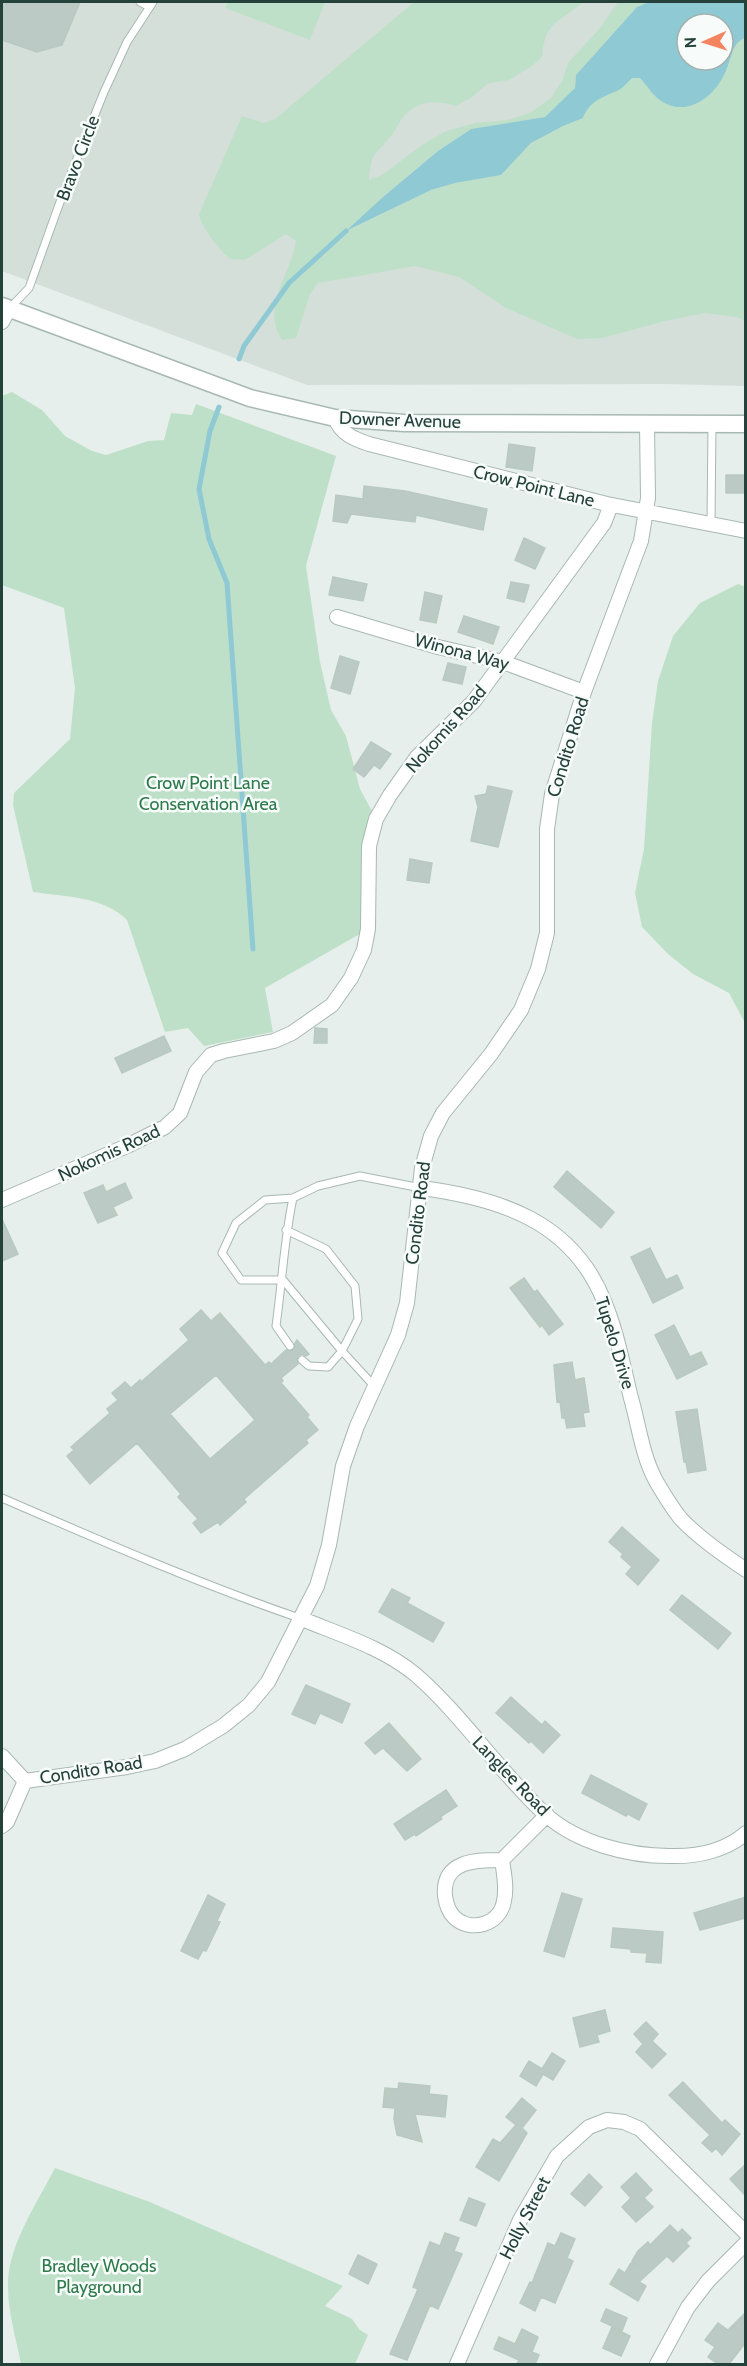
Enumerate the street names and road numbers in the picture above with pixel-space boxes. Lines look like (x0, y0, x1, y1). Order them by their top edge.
street label: Bravo Circle (52, 112, 104, 204)
street label: Downer Avenue (339, 407, 461, 433)
street label: Crow Point Lane (471, 460, 597, 512)
street label: Winona Way (412, 629, 512, 675)
street label: Nokomis Road (401, 681, 491, 777)
street label: Condito Road (542, 694, 594, 800)
street label: Nokomis Road (54, 1120, 164, 1186)
street label: Condito Road (401, 1160, 435, 1266)
street label: Tupelo Drive (591, 1294, 639, 1392)
street label: Langlee Road (468, 1732, 554, 1820)
street label: Condito Road (38, 1751, 144, 1789)
street label: Holly Street (495, 2173, 555, 2263)

